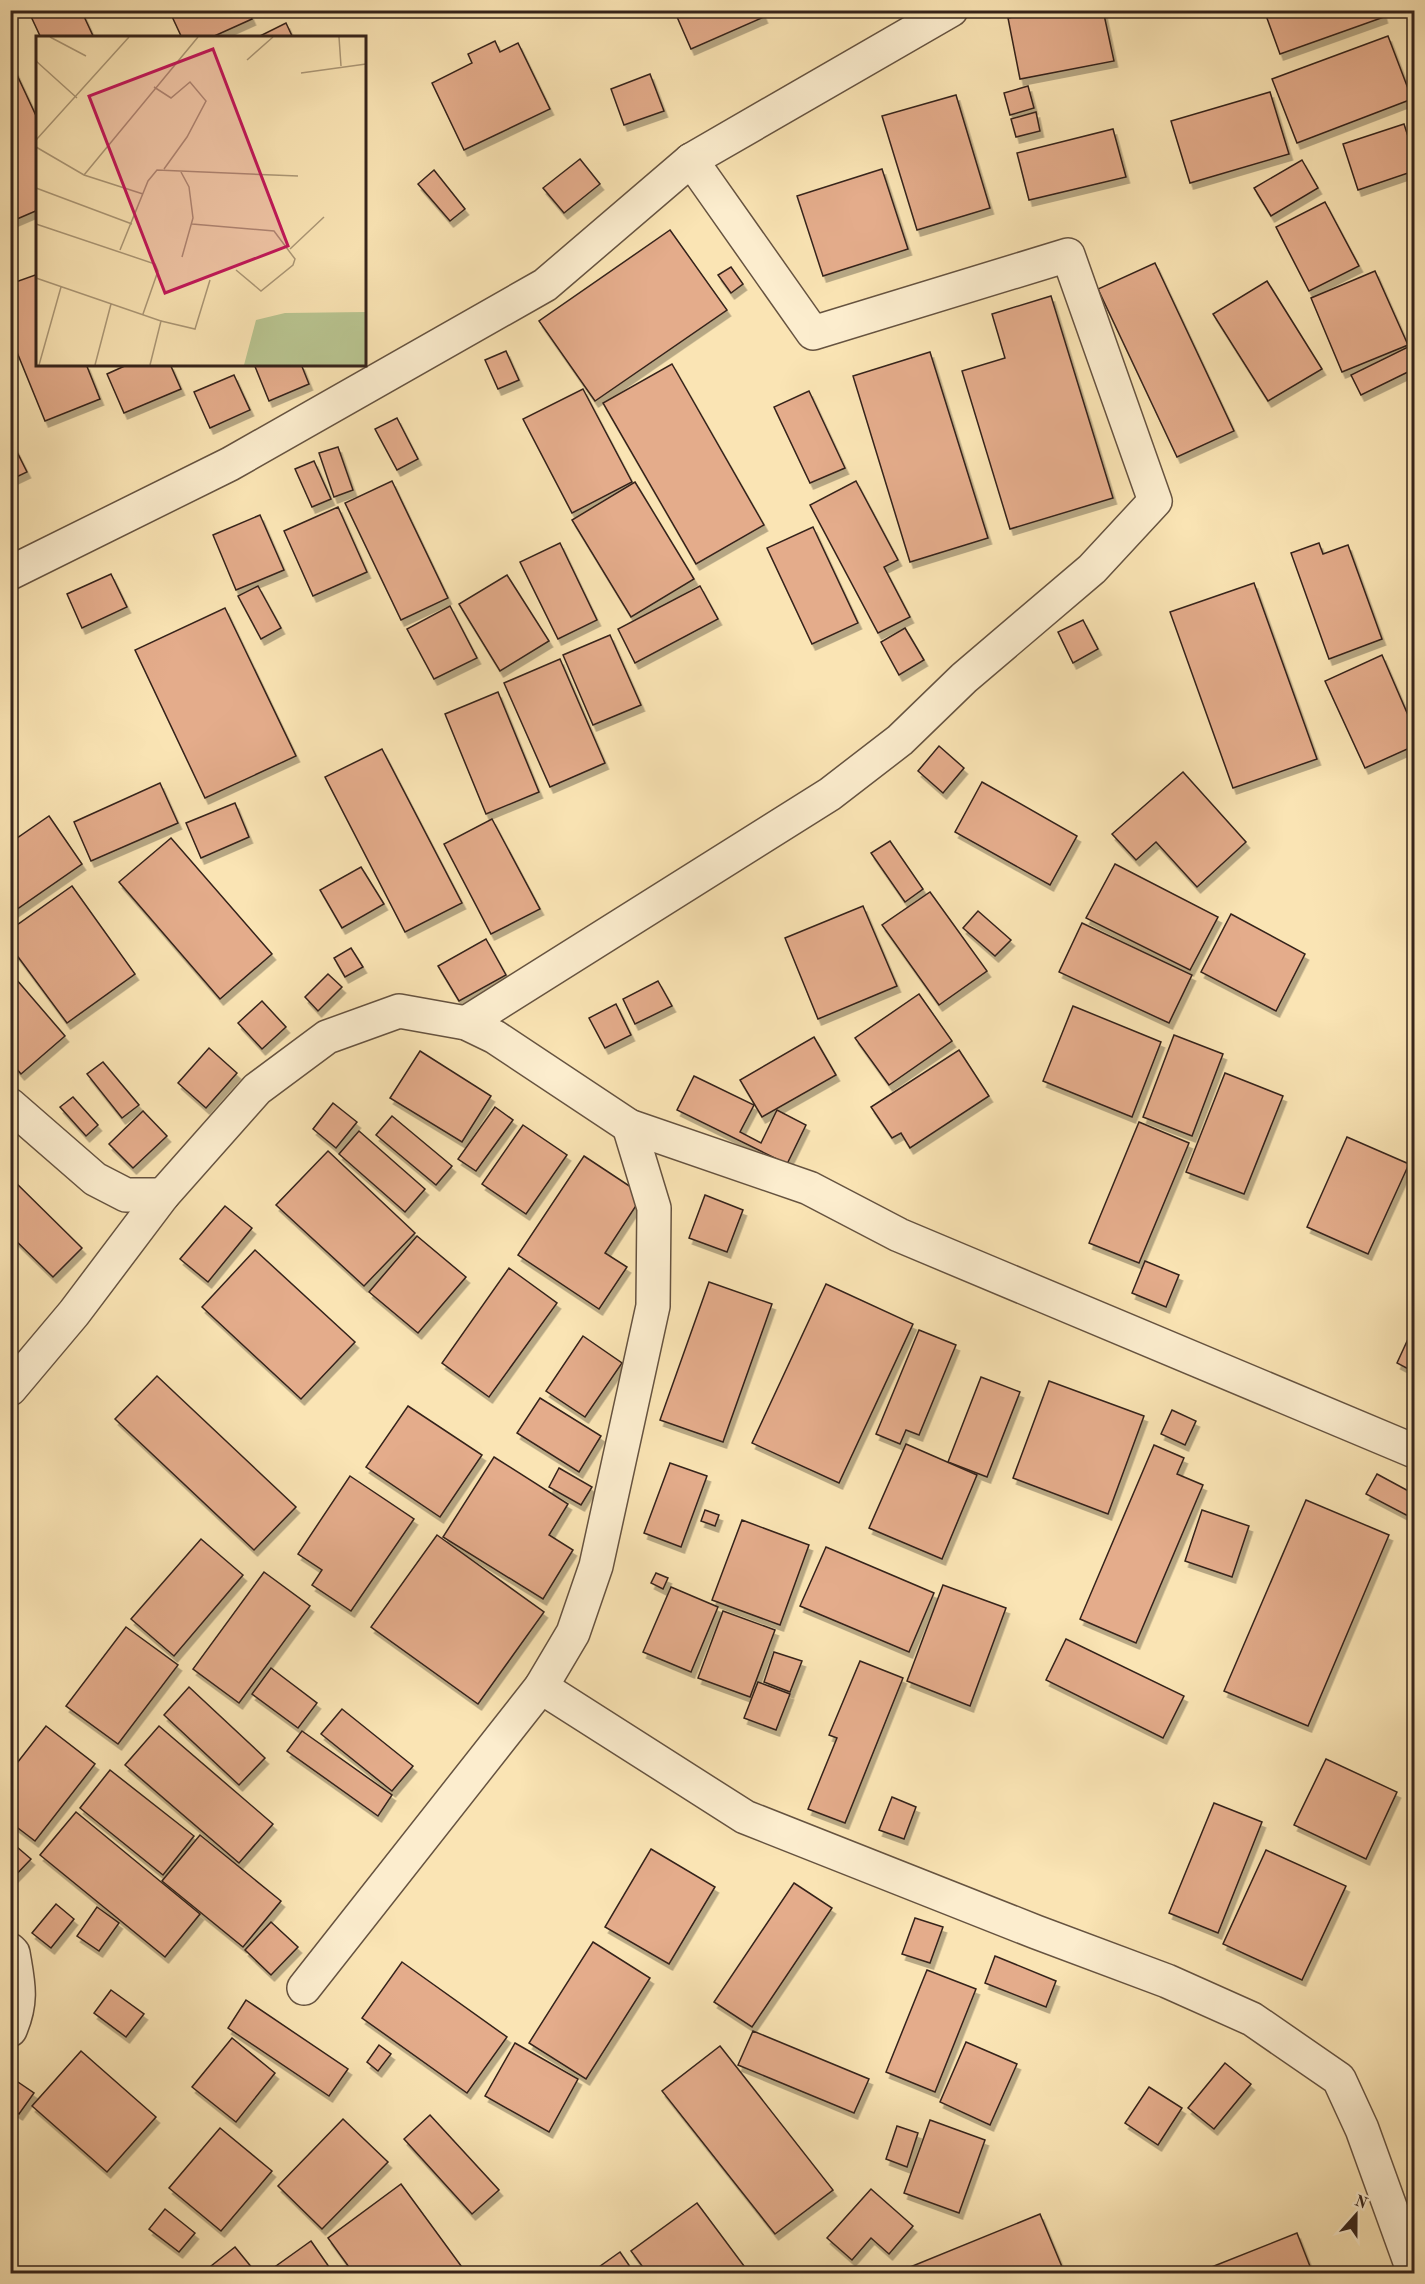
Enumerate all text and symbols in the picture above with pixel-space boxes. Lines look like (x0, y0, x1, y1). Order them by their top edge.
inset map (36, 36, 366, 366)
north arrow (1326, 2185, 1386, 2245)
text: N (1352, 2193, 1370, 2213)

